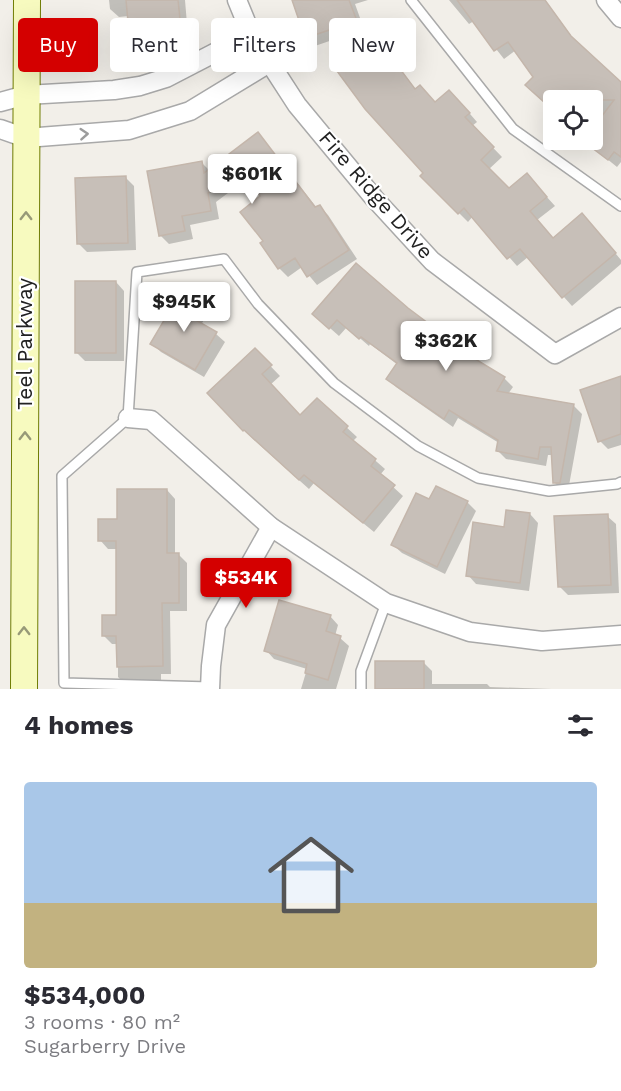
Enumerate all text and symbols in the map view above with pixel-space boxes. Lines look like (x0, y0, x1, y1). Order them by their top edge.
chip: Buy (18, 18, 98, 72)
chip: Rent (110, 18, 199, 72)
chip: Filters (211, 18, 317, 72)
chip: New (329, 18, 416, 72)
map controls (543, 90, 603, 150)
button: locate (543, 90, 603, 150)
street label: Fire Ridge Drive (314, 126, 439, 264)
one-way arrow (80, 127, 89, 140)
pin: $601K (210, 154, 294, 205)
text: $601K (222, 161, 282, 185)
one-way arrow (20, 211, 32, 220)
street label: Teel Parkway (12, 278, 37, 410)
pin: $945K (142, 282, 226, 333)
text: $945K (152, 289, 216, 313)
pin: $362K (404, 321, 488, 372)
text: $362K (415, 328, 477, 352)
one-way arrow (19, 431, 31, 440)
pin: $534K (204, 558, 288, 609)
text: $534K (214, 565, 278, 589)
one-way arrow (18, 626, 31, 635)
icon: filters (564, 709, 597, 742)
text: 4 homes (24, 710, 133, 740)
icon: home (257, 821, 365, 929)
text: $534,000 (24, 980, 145, 1010)
text: 3 rooms · 80 m² (24, 1010, 180, 1034)
text: Sugarberry Drive (24, 1034, 186, 1058)

